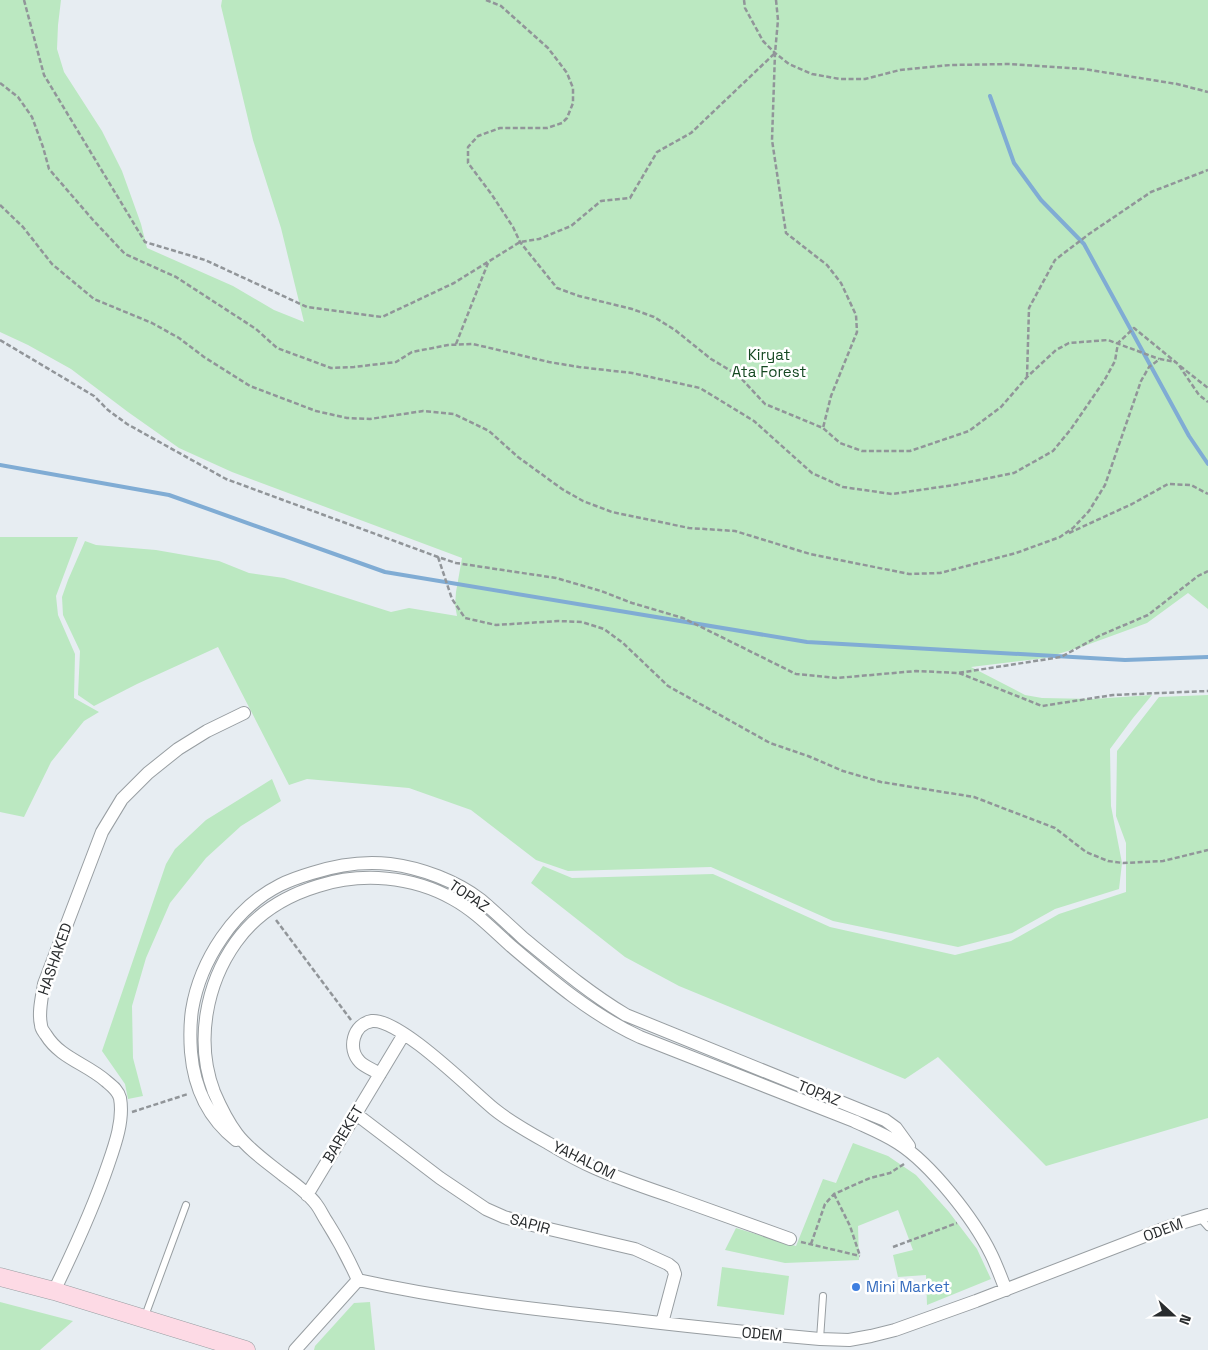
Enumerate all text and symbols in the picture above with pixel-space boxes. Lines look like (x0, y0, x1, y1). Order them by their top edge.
park label: Kiryat Ata Forest (732, 345, 806, 381)
street label: TOPAZ (445, 875, 493, 916)
street label: HASHAKED (33, 920, 76, 998)
street label: TOPAZ (795, 1075, 843, 1110)
street label: BAREKET (318, 1101, 367, 1166)
street label: YAHALOM (550, 1136, 619, 1183)
street label: SAPIR (508, 1209, 552, 1238)
street label: ODEM (1140, 1214, 1185, 1245)
place label: Mini Market (866, 1277, 950, 1296)
marker: Mini Market (850, 1281, 862, 1293)
north arrow (1148, 1290, 1198, 1340)
text: N (1175, 1312, 1195, 1327)
street label: ODEM (741, 1322, 783, 1345)

